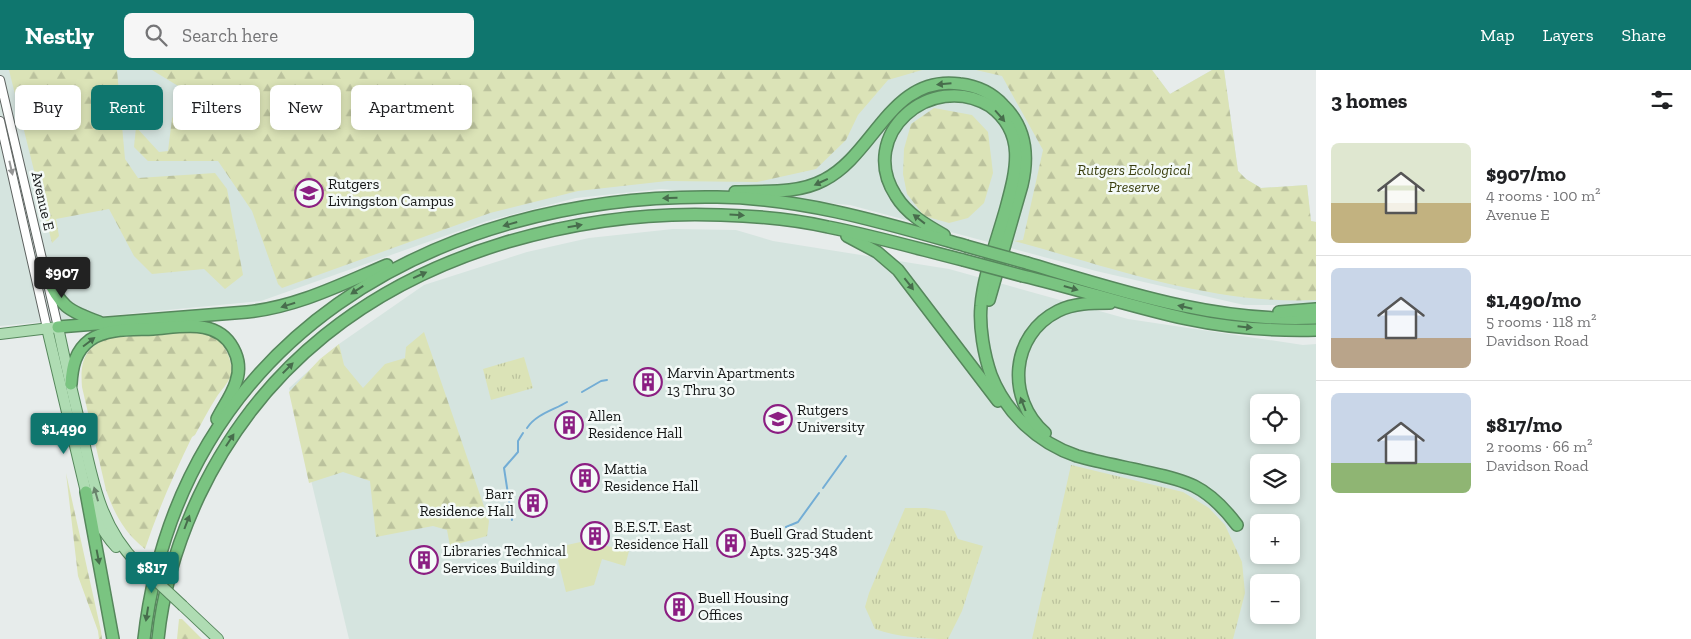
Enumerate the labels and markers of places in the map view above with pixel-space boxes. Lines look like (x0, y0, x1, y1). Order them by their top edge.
place label: Rutgers Livingston Campus (328, 175, 454, 210)
school or university icon: Rutgers Livingston Campus (294, 178, 324, 208)
pin: $907 (32, 256, 92, 299)
place label: Marvin Apartments 13 Thru 30 (667, 364, 795, 399)
building icon: Marvin Apartments 13 Thru 30 (633, 367, 663, 397)
place label: Rutgers University (797, 401, 865, 436)
school or university icon: Rutgers University (763, 404, 793, 434)
place label: Allen Residence Hall (588, 407, 683, 442)
building icon: Allen Residence Hall (554, 410, 584, 440)
pin: $1,490 (23, 412, 105, 455)
place label: Mattia Residence Hall (604, 460, 699, 495)
building icon: Mattia Residence Hall (570, 463, 600, 493)
place label: Barr Residence Hall (419, 485, 514, 520)
building icon: Barr Residence Hall (518, 488, 548, 518)
place label: B.E.S.T. East Residence Hall (614, 518, 709, 553)
building icon: B.E.S.T. East Residence Hall (580, 521, 610, 551)
place label: Buell Grad Student Apts. 325-348 (750, 525, 873, 560)
building icon: Buell Grad Student Apts. 325-348 (716, 528, 746, 558)
place label: Libraries Technical Services Building (443, 542, 566, 577)
building icon: Libraries Technical Services Building (409, 545, 439, 575)
pin: $817 (122, 552, 182, 594)
place label: Buell Housing Offices (698, 589, 789, 624)
building icon: Buell Housing Offices (664, 592, 694, 622)

